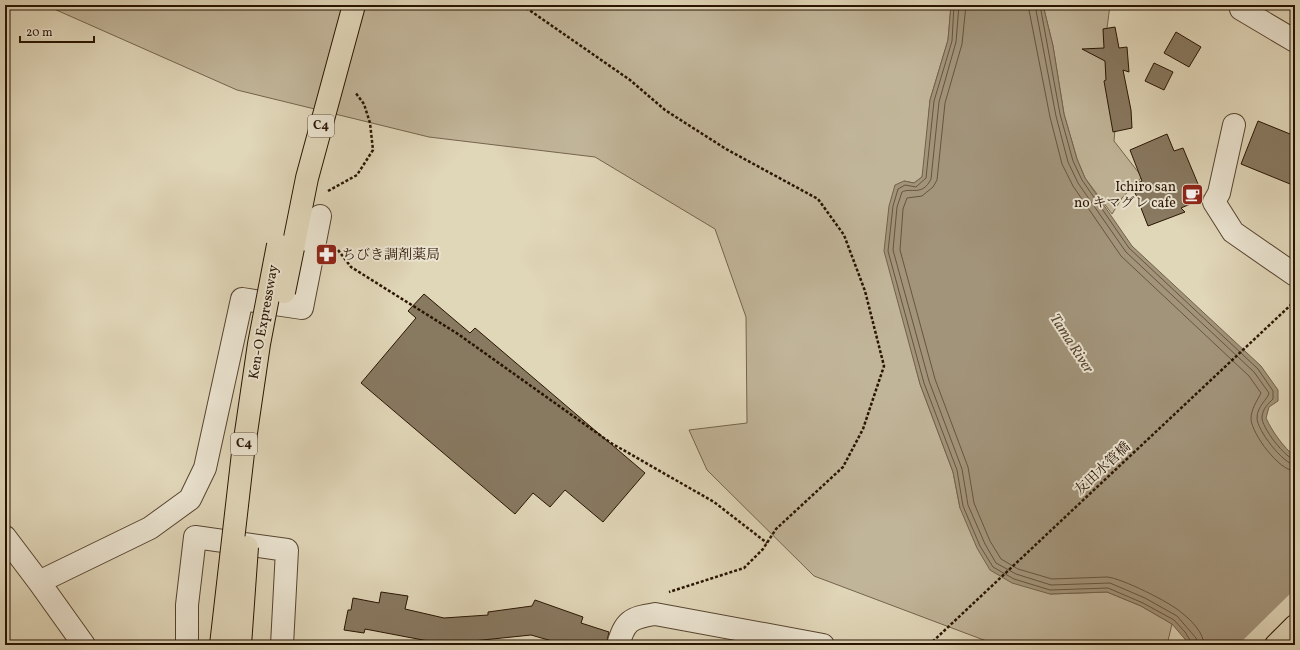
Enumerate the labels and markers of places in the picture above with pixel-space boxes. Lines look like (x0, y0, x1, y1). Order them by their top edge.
place label: Ichiro san no キマグレ cafe (1074, 178, 1176, 213)
cafe icon: Ichiro san no キマグレ cafe (1179, 182, 1205, 208)
pharmacy icon: ちびき調剤薬局 (313, 242, 339, 268)
place label: ちびき調剤薬局 (342, 246, 440, 265)

